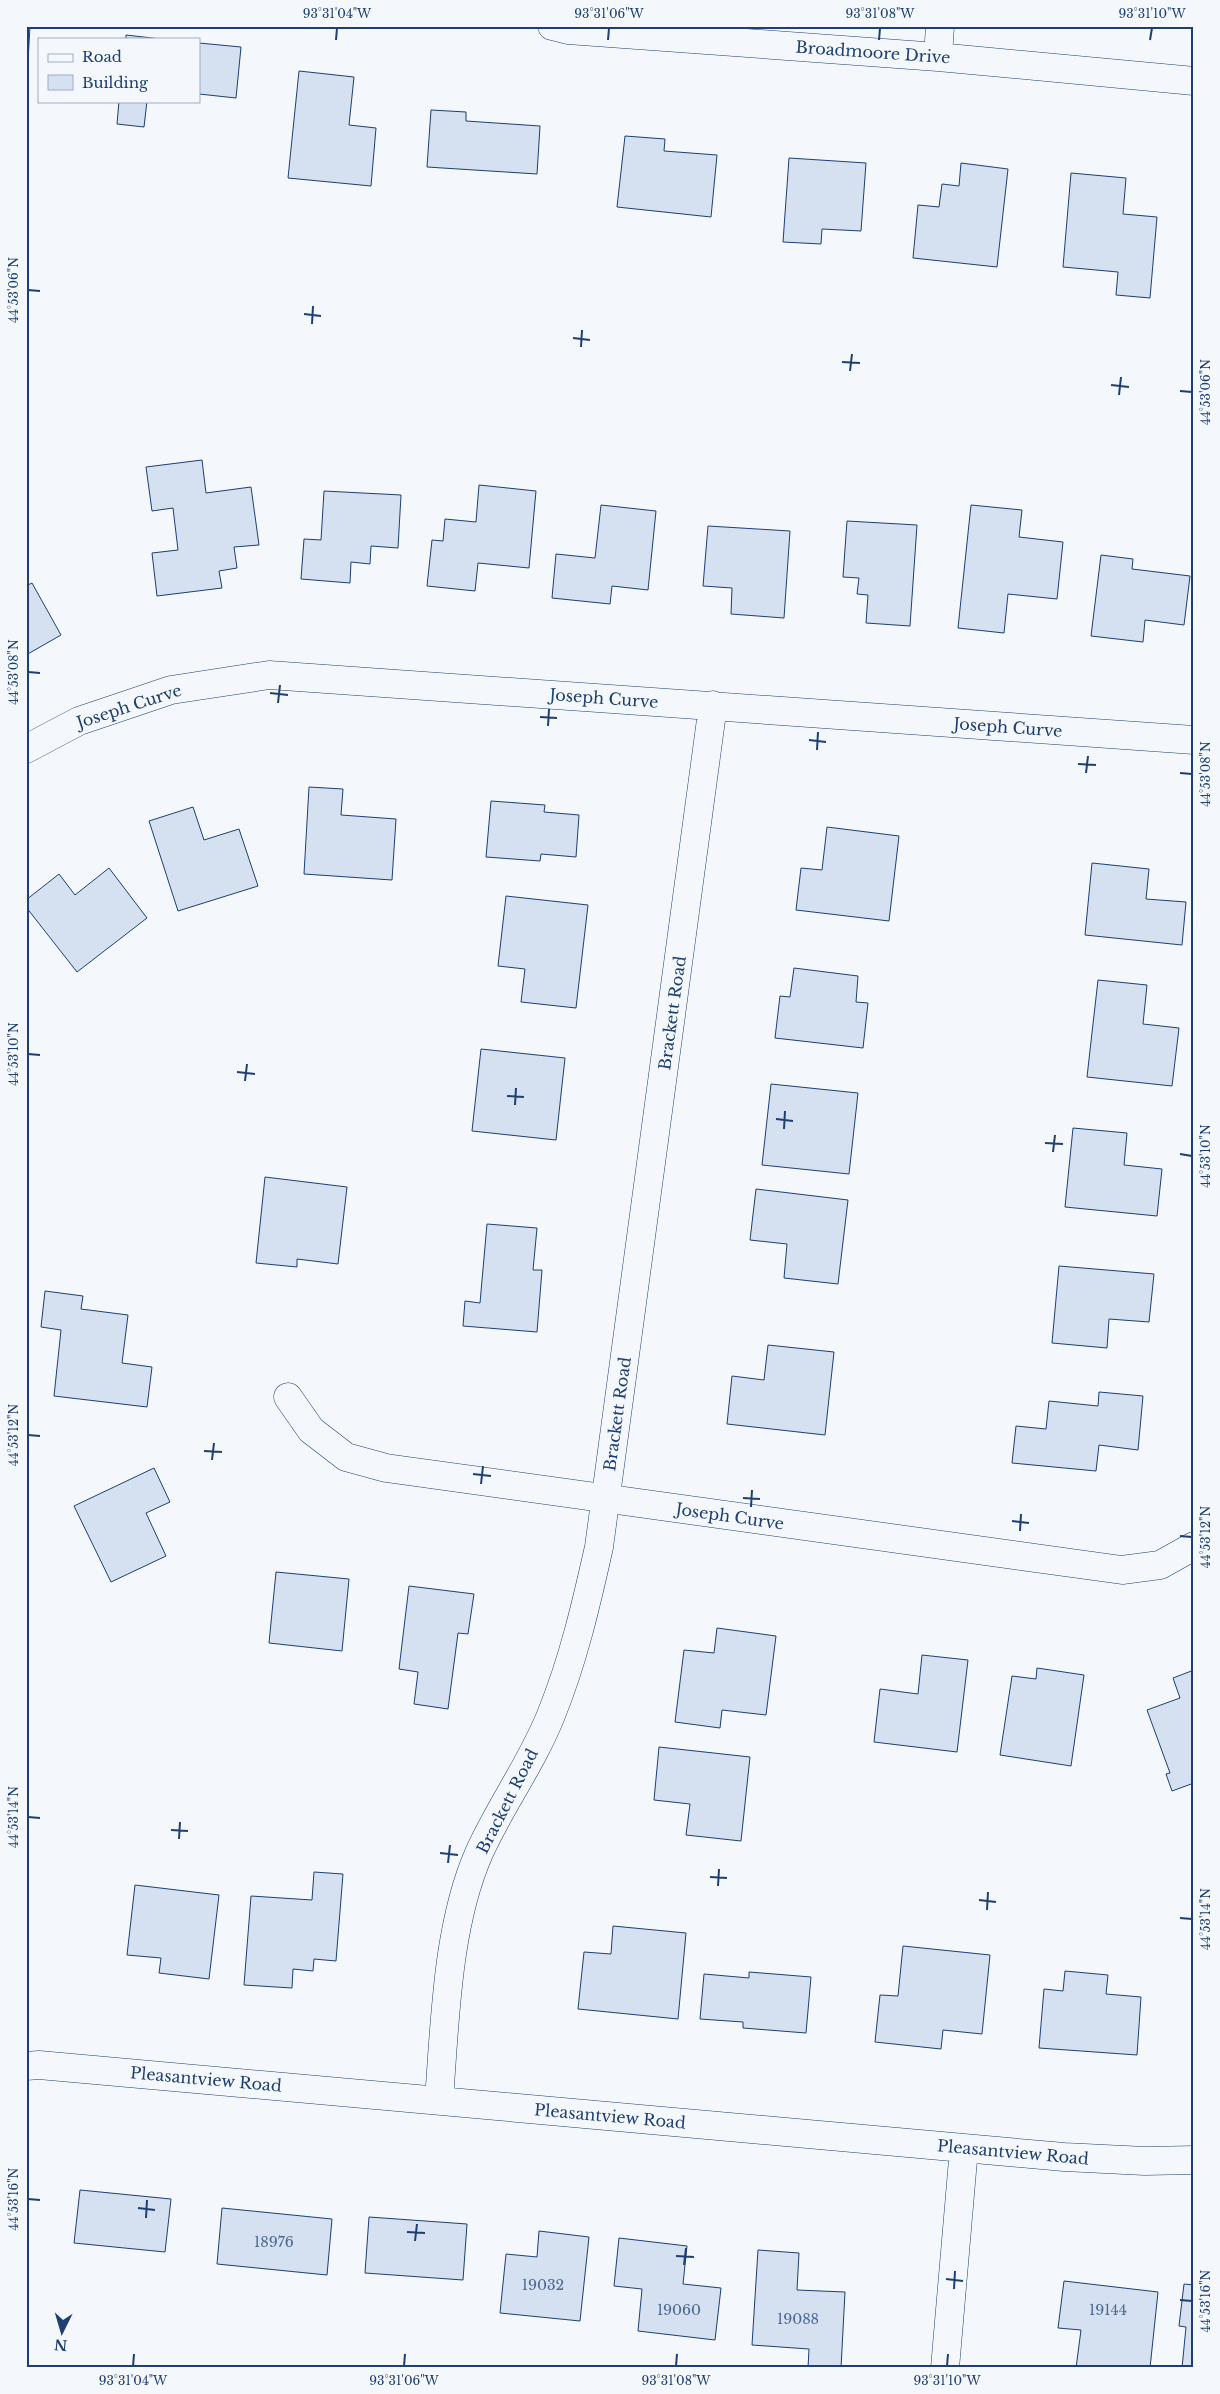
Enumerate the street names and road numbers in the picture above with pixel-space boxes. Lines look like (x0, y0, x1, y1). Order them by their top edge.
street label: Broadmoore Drive (795, 37, 951, 67)
street label: Joseph Curve (72, 680, 184, 733)
street label: Joseph Curve (547, 684, 659, 712)
street label: Joseph Curve (951, 713, 1063, 741)
street label: Brackett Road (654, 954, 690, 1071)
street label: Brackett Road (599, 1355, 635, 1472)
street label: Joseph Curve (673, 1498, 785, 1533)
street label: Brackett Road (472, 1745, 542, 1857)
street label: Pleasantview Road (129, 2062, 283, 2096)
street label: Pleasantview Road (533, 2099, 687, 2133)
street label: Pleasantview Road (936, 2135, 1090, 2169)

